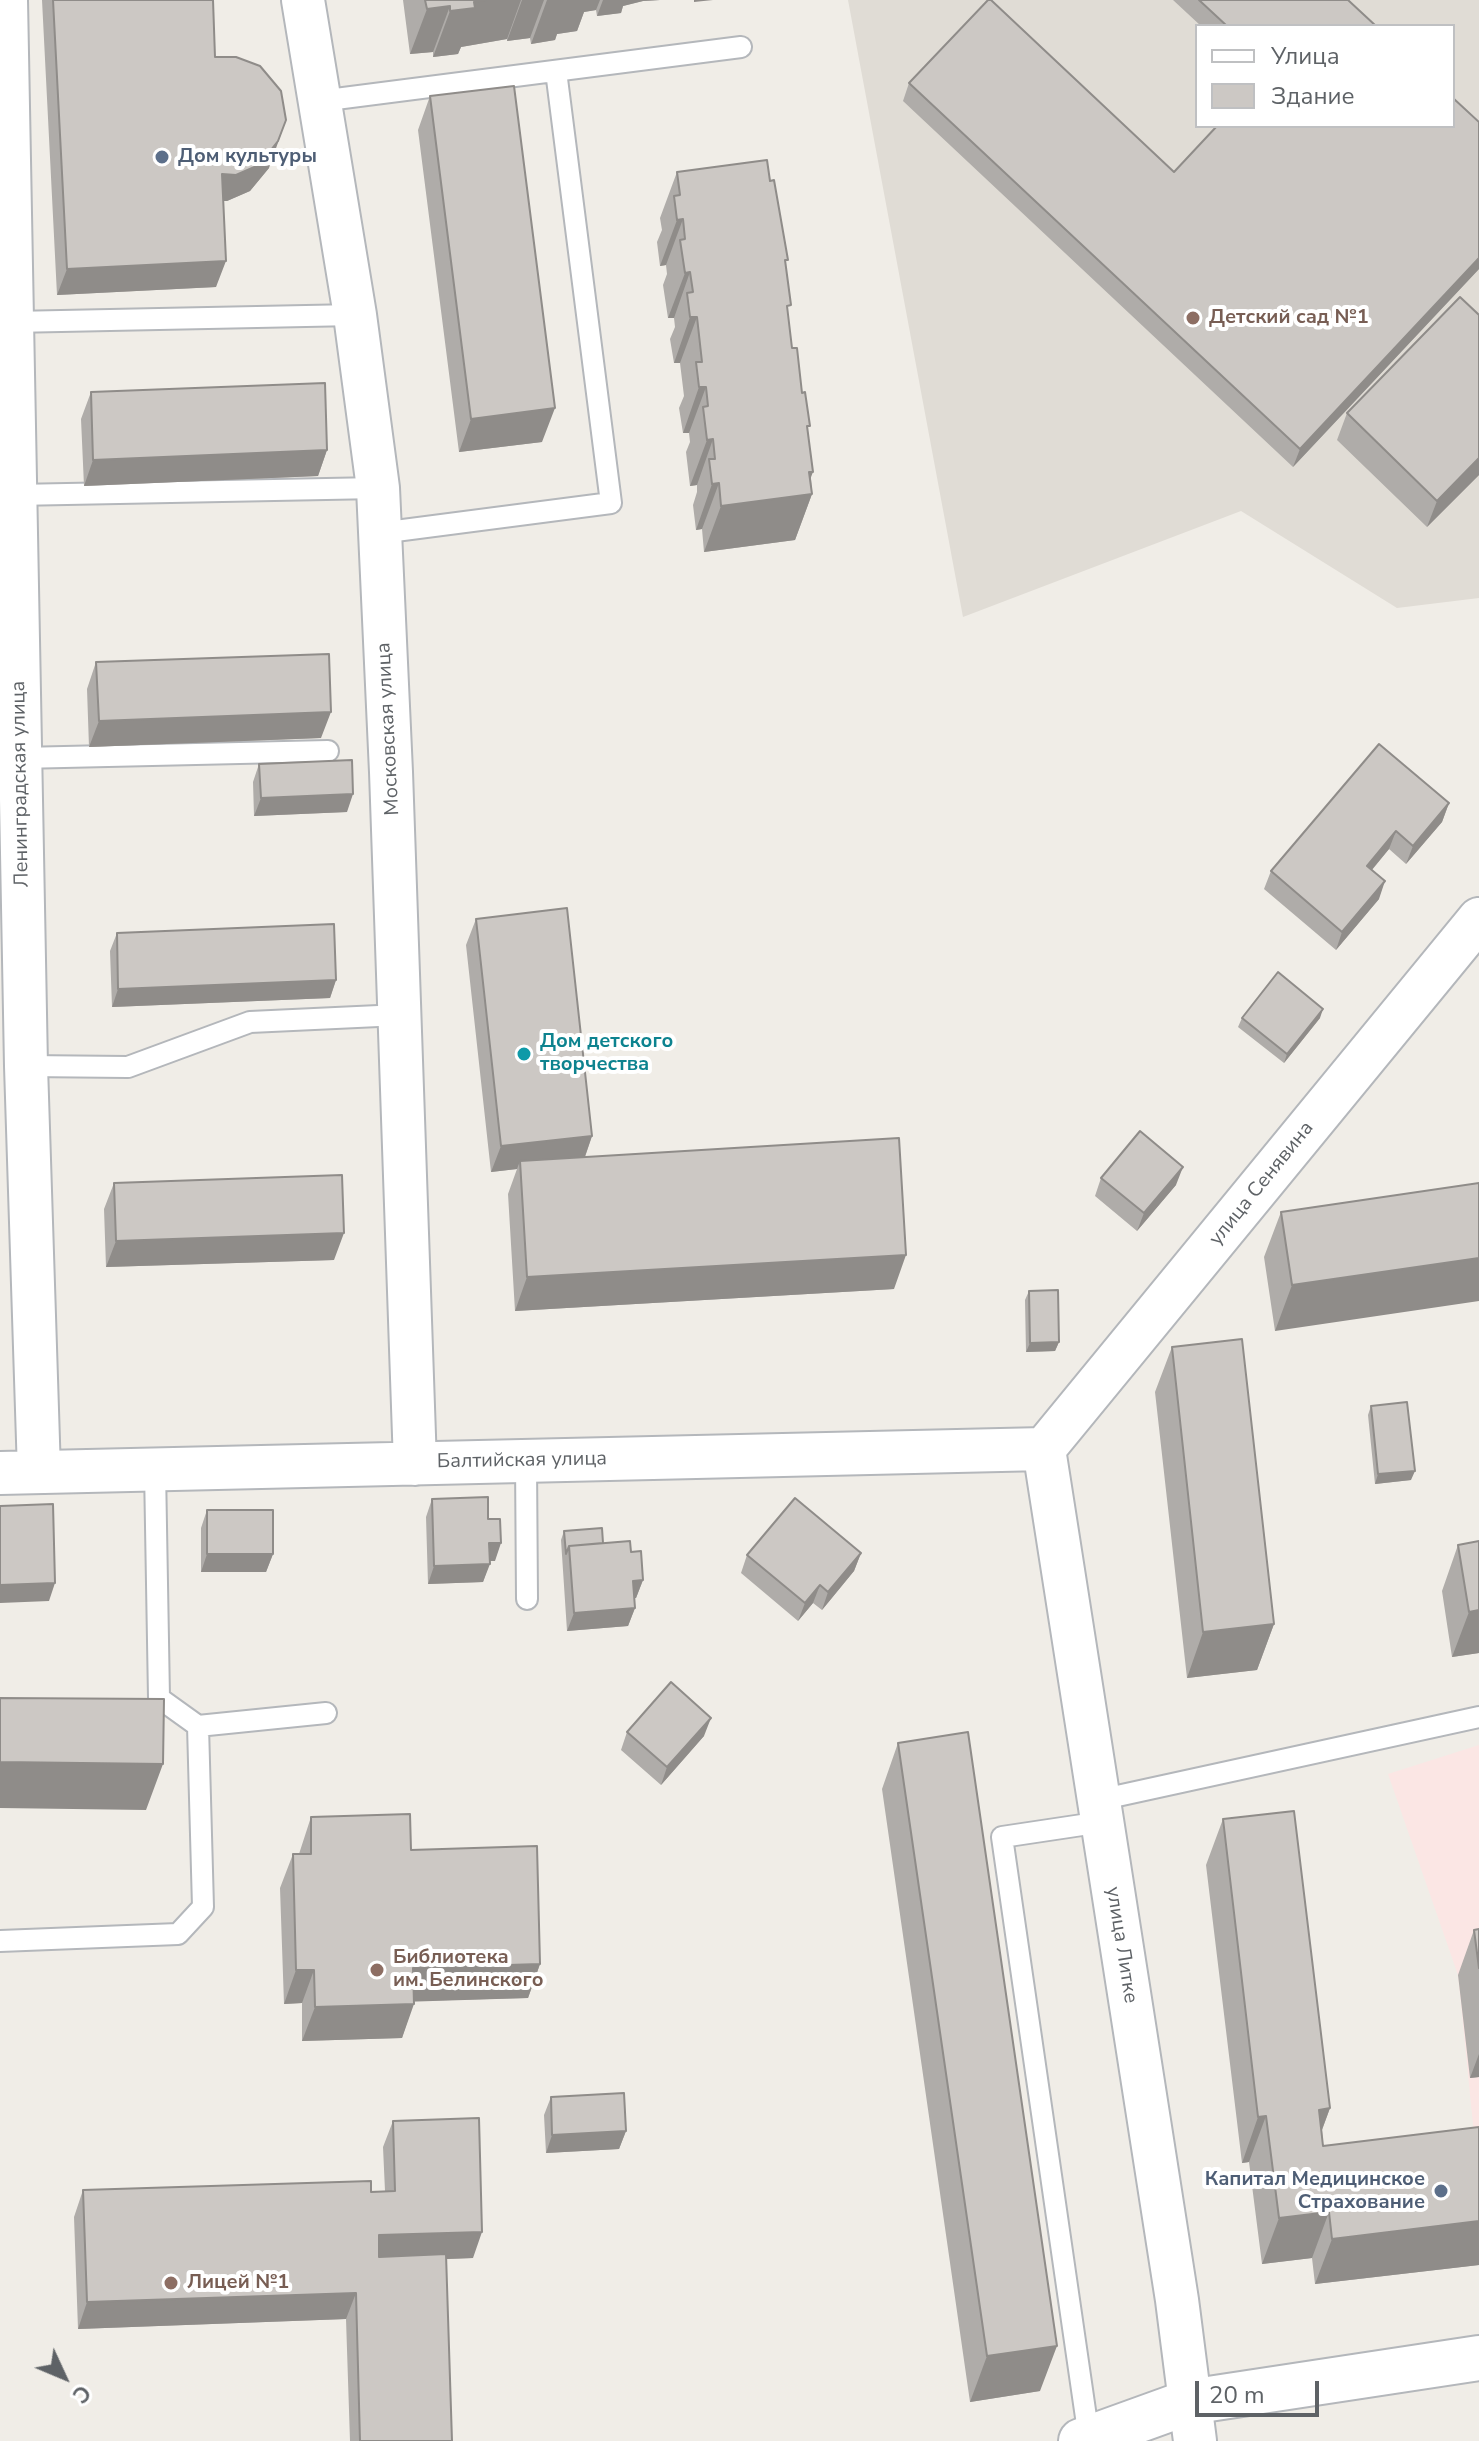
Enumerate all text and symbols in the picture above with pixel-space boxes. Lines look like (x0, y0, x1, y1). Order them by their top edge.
legend (1195, 24, 1455, 128)
text: Улица (1271, 40, 1340, 72)
text: Здание (1271, 80, 1355, 112)
place label: Дом культуры (178, 145, 317, 169)
marker: Дом культуры (153, 148, 171, 166)
place label: Детский сад №1 (1209, 306, 1369, 330)
marker: Детский сад №1 (1184, 309, 1202, 327)
street label: Московская улица (372, 642, 406, 816)
street label: Ленинградская улица (7, 681, 35, 887)
place label: Дом детского творчества (540, 1030, 673, 1077)
marker: Дом детского творчества (515, 1045, 533, 1063)
street label: улица Сенявина (1205, 1117, 1319, 1251)
street label: Балтийская улица (437, 1448, 607, 1474)
street label: улица Литке (1100, 1885, 1142, 2005)
place label: Библиотека им. Белинского (393, 1946, 544, 1993)
marker: Библиотека им. Белинского (368, 1961, 386, 1979)
place label: Капитал Медицинское Страхование (1205, 2168, 1425, 2215)
marker: Капитал Медицинское Страхование (1432, 2182, 1450, 2200)
place label: Лицей №1 (187, 2271, 289, 2295)
marker: Лицей №1 (162, 2274, 180, 2292)
north arrow (24, 2337, 104, 2417)
scale bar (1199, 2365, 1323, 2415)
text: С (65, 2378, 97, 2409)
text: 20 m (1209, 2379, 1265, 2411)

